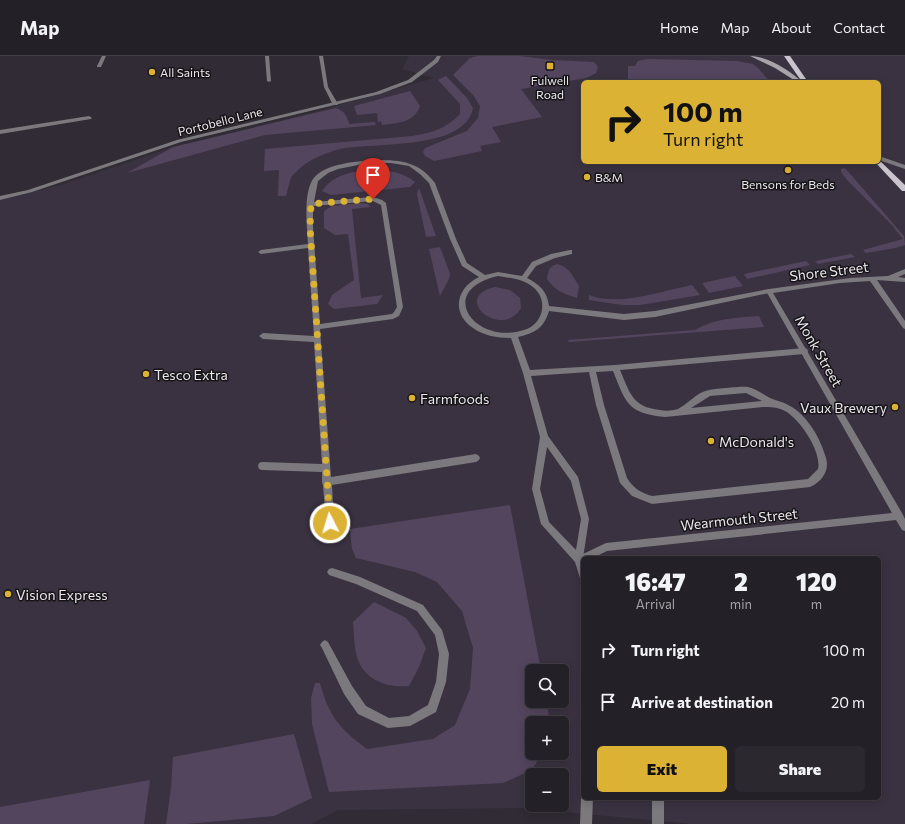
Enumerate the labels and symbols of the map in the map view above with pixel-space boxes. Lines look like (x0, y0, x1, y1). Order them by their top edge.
marker: Fulwell Road (545, 61, 555, 71)
place label: All Saints (160, 65, 210, 79)
marker: All Saints (147, 67, 157, 77)
place label: Fulwell Road (531, 73, 569, 101)
street label: Portobello Lane (176, 104, 264, 138)
pin (356, 158, 390, 199)
marker: Bensons for Beds (783, 165, 793, 175)
place label: B&M (595, 170, 623, 184)
marker: B&M (582, 172, 592, 182)
place label: Bensons for Beds (741, 177, 835, 191)
street label: Shore Street (788, 258, 870, 284)
street label: Monk Street (792, 312, 846, 390)
place label: Tesco Extra (154, 366, 228, 383)
marker: Tesco Extra (141, 369, 151, 379)
place label: Farmfoods (420, 390, 489, 407)
marker: Farmfoods (407, 393, 417, 403)
place label: Vaux Brewery (800, 399, 887, 416)
marker: Vaux Brewery (890, 402, 900, 412)
place label: McDonald's (719, 433, 794, 450)
marker: McDonald's (706, 436, 716, 446)
position arrow (309, 502, 351, 544)
street label: Wearmouth Street (679, 504, 799, 534)
place label: Vision Express (16, 586, 108, 603)
marker: Vision Express (3, 589, 13, 599)

